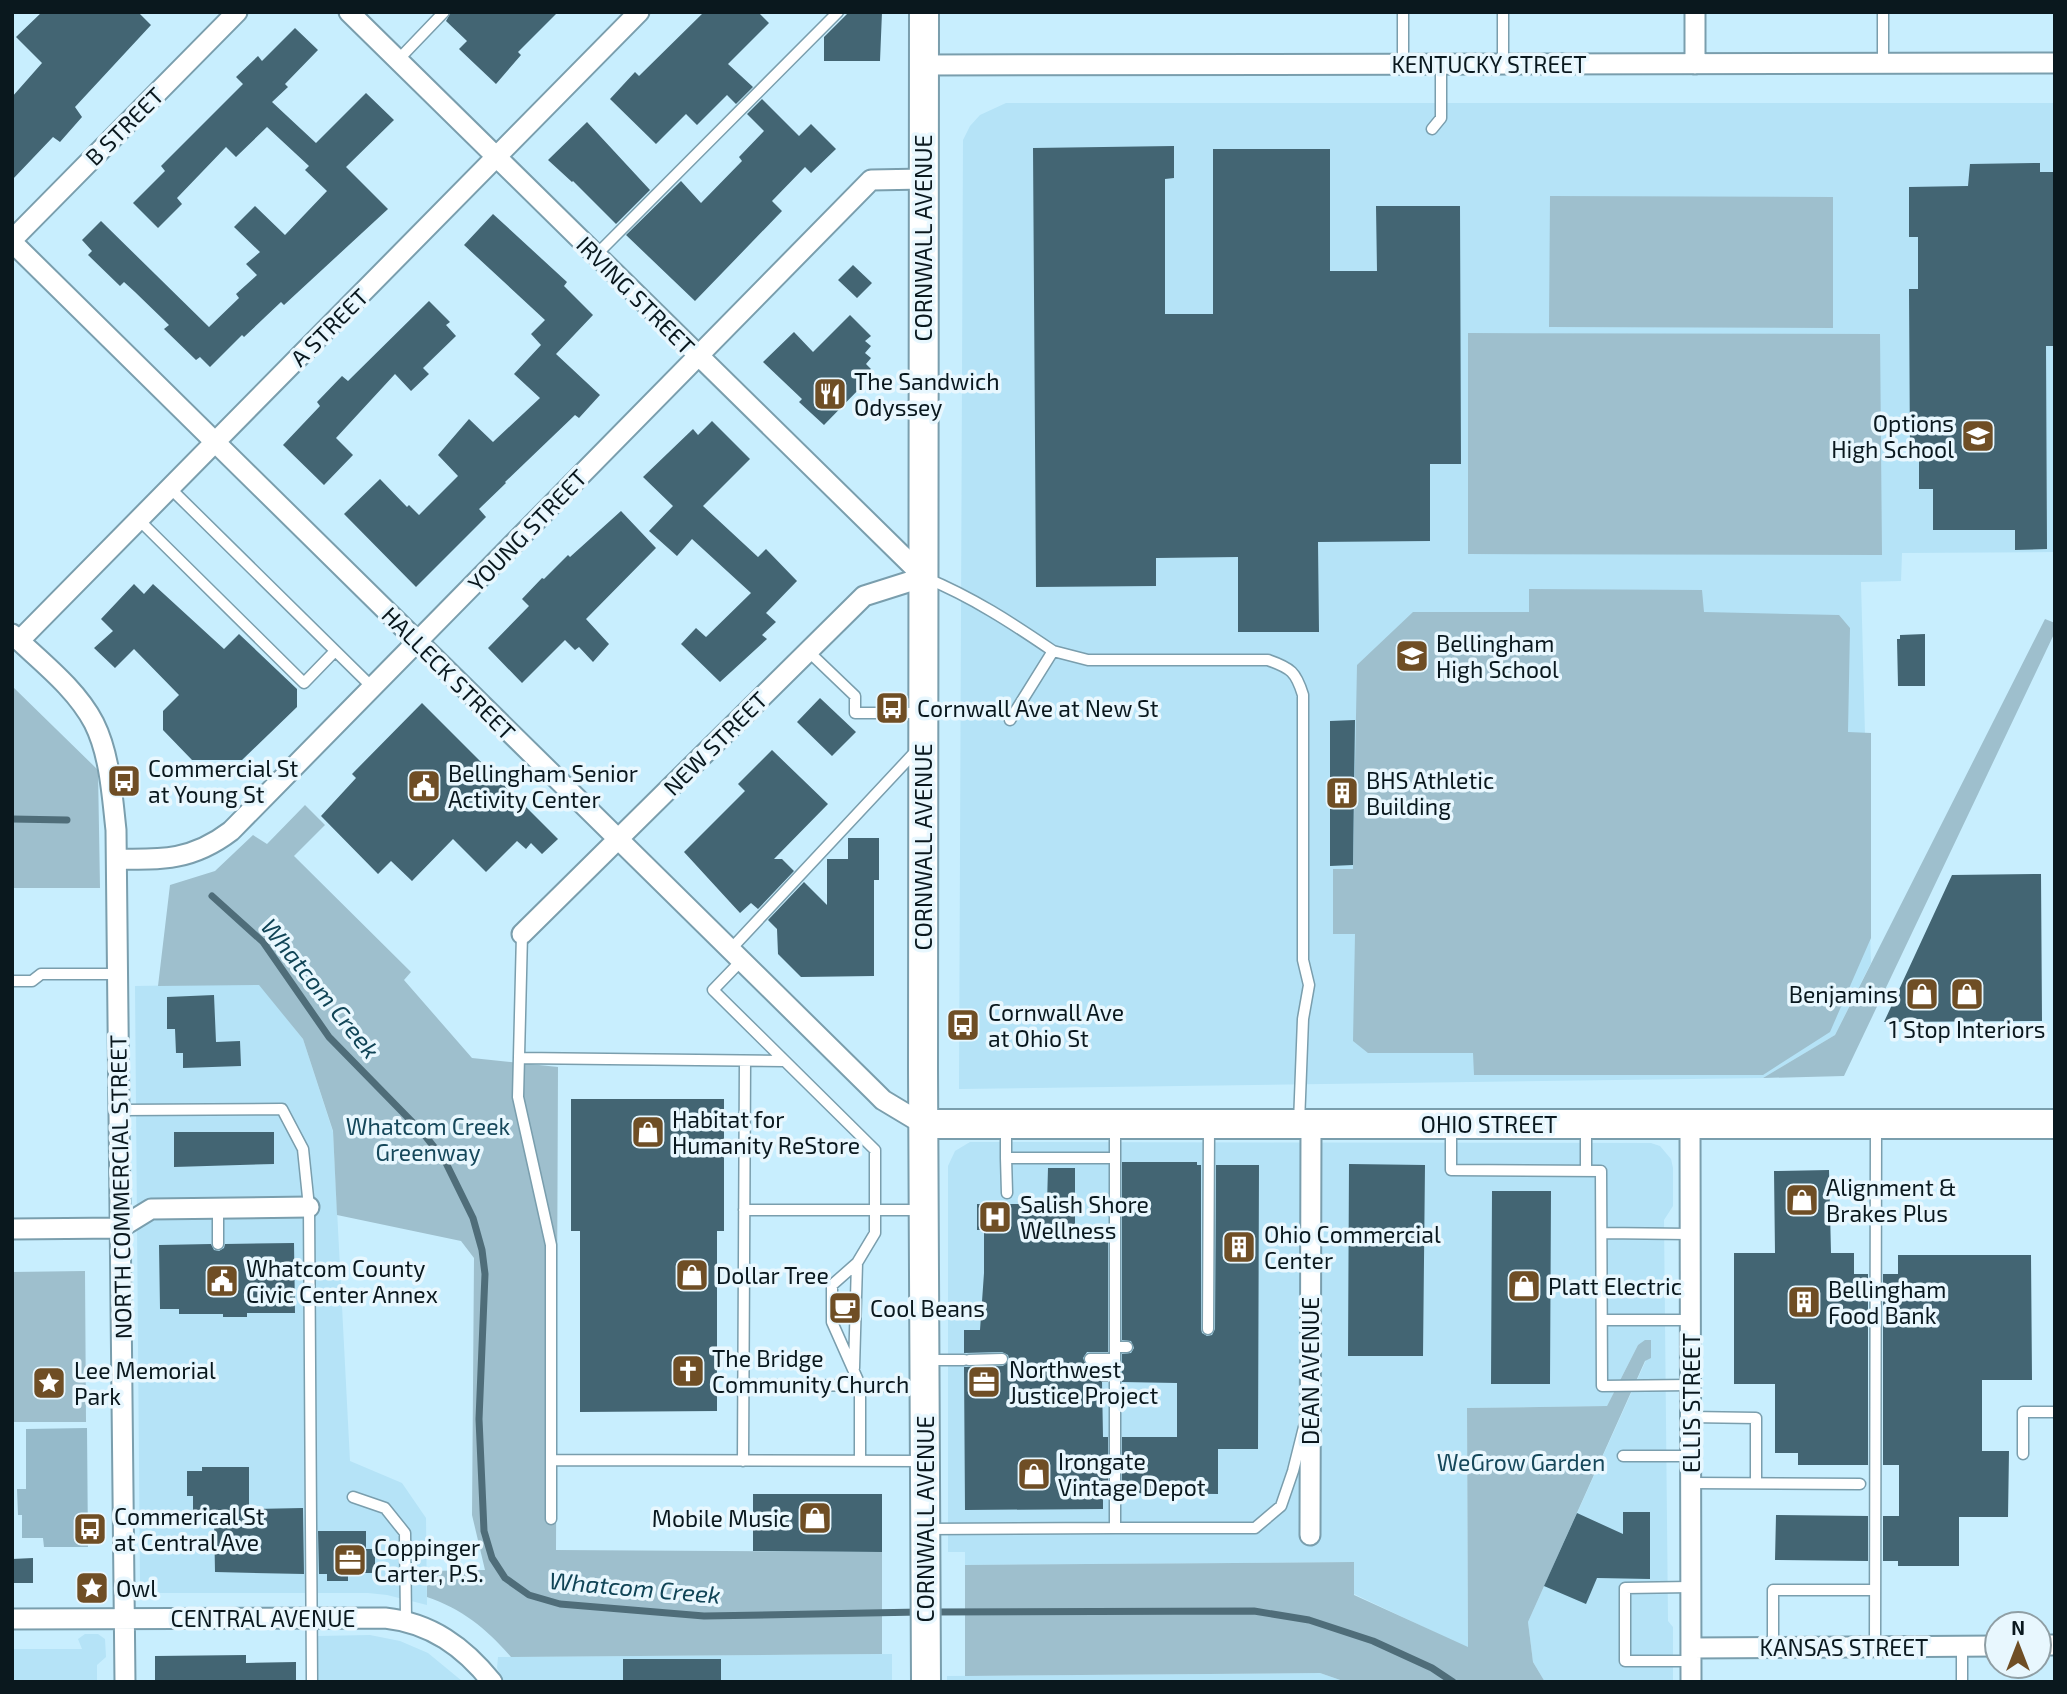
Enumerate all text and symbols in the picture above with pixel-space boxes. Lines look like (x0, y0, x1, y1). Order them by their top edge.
street label: KENTUCKY STREET (1391, 50, 1587, 78)
street label: B STREET (79, 81, 169, 171)
street label: CORNWALL AVENUE (909, 135, 937, 341)
street label: IRVING STREET (571, 230, 701, 360)
street label: A STREET (284, 282, 374, 372)
place label: The Sandwich Odyssey (854, 367, 1000, 421)
restaurant icon: The Sandwich Odyssey (811, 375, 849, 413)
place label: Options High School (1831, 409, 1954, 463)
school or university icon: Options High School (1959, 417, 1997, 455)
street label: YOUNG STREET (462, 463, 592, 597)
street label: HALLECK STREET (376, 600, 522, 746)
place label: Bellingham High School (1436, 629, 1559, 683)
school or university icon: Bellingham High School (1393, 637, 1431, 675)
street label: NEW STREET (657, 685, 773, 801)
bus stop icon: Cornwall Ave at New St (873, 689, 911, 727)
place label: Cornwall Ave at New St (917, 694, 1159, 722)
street label: CORNWALL AVENUE (909, 744, 937, 950)
place label: Commercial St at Young St (148, 754, 298, 808)
place label: Bellingham Senior Activity Center (448, 759, 638, 813)
bus stop icon: Commercial St at Young St (105, 762, 143, 800)
place label: BHS Athletic Building (1366, 766, 1494, 820)
public building icon: Bellingham Senior Activity Center (405, 767, 443, 805)
building icon: BHS Athletic Building (1323, 774, 1361, 812)
water label: Whatcom Creek (256, 912, 386, 1064)
shop icon: Benjamins (1903, 975, 1941, 1013)
shop icon: 1 Stop Interiors (1948, 975, 1986, 1013)
place label: Benjamins (1789, 980, 1898, 1008)
place label: Cornwall Ave at Ohio St (988, 998, 1124, 1052)
bus stop icon: Cornwall Ave at Ohio St (944, 1006, 982, 1044)
place label: 1 Stop Interiors (1889, 1015, 2045, 1043)
street label: NORTH COMMERCIAL STREET (103, 1035, 137, 1339)
place label: Habitat for Humanity ReStore (672, 1105, 860, 1159)
street label: OHIO STREET (1421, 1110, 1557, 1138)
park label: Whatcom Creek Greenway (346, 1112, 510, 1166)
shop icon: Habitat for Humanity ReStore (629, 1113, 667, 1151)
place label: Alignment & Brakes Plus (1826, 1173, 1957, 1227)
shop icon: Alignment & Brakes Plus (1783, 1181, 1821, 1219)
place label: Salish Shore Wellness (1020, 1190, 1149, 1244)
hospital icon: Salish Shore Wellness (976, 1198, 1014, 1236)
place label: Ohio Commercial Center (1264, 1220, 1441, 1274)
building icon: Ohio Commercial Center (1220, 1228, 1258, 1266)
place label: Whatcom County Civic Center Annex (246, 1254, 438, 1308)
shop icon: Dollar Tree (673, 1256, 711, 1294)
place label: Dollar Tree (716, 1261, 829, 1289)
public building icon: Whatcom County Civic Center Annex (203, 1262, 241, 1300)
shop icon: Platt Electric (1505, 1267, 1543, 1305)
place label: Platt Electric (1548, 1272, 1682, 1300)
place label: Bellingham Food Bank (1828, 1275, 1946, 1329)
building icon: Bellingham Food Bank (1785, 1283, 1823, 1321)
cafe icon: Cool Beans (826, 1289, 864, 1327)
place label: Cool Beans (870, 1294, 985, 1322)
street label: DEAN AVENUE (1296, 1297, 1324, 1445)
street label: ELLIS STREET (1677, 1333, 1705, 1473)
place label: The Bridge Community Church (712, 1344, 909, 1398)
church icon: The Bridge Community Church (669, 1352, 707, 1390)
place label: Northwest Justice Project (1009, 1355, 1159, 1409)
place label: Lee Memorial Park (74, 1356, 216, 1410)
office icon: Northwest Justice Project (965, 1363, 1003, 1401)
place icon: Lee Memorial Park (30, 1364, 68, 1402)
street label: CORNWALL AVENUE (911, 1416, 939, 1622)
place label: Irongate Vintage Depot (1058, 1447, 1206, 1501)
park label: WeGrow Garden (1437, 1448, 1605, 1476)
shop icon: Irongate Vintage Depot (1015, 1455, 1053, 1493)
shop icon: Mobile Music (796, 1499, 834, 1537)
place label: Commerical St at Central Ave (114, 1502, 265, 1556)
place label: Mobile Music (652, 1504, 790, 1532)
bus stop icon: Commerical St at Central Ave (71, 1510, 109, 1548)
place label: Coppinger Carter, P.S. (374, 1533, 484, 1587)
office icon: Coppinger Carter, P.S. (331, 1541, 369, 1579)
water label: Whatcom Creek (548, 1565, 722, 1609)
place icon: Owl (73, 1569, 111, 1607)
place label: Owl (116, 1574, 157, 1602)
street label: CENTRAL AVENUE (171, 1604, 355, 1632)
north arrow (1983, 1610, 2053, 1680)
text: N (2011, 1616, 2025, 1639)
street label: KANSAS STREET (1760, 1633, 1928, 1661)

